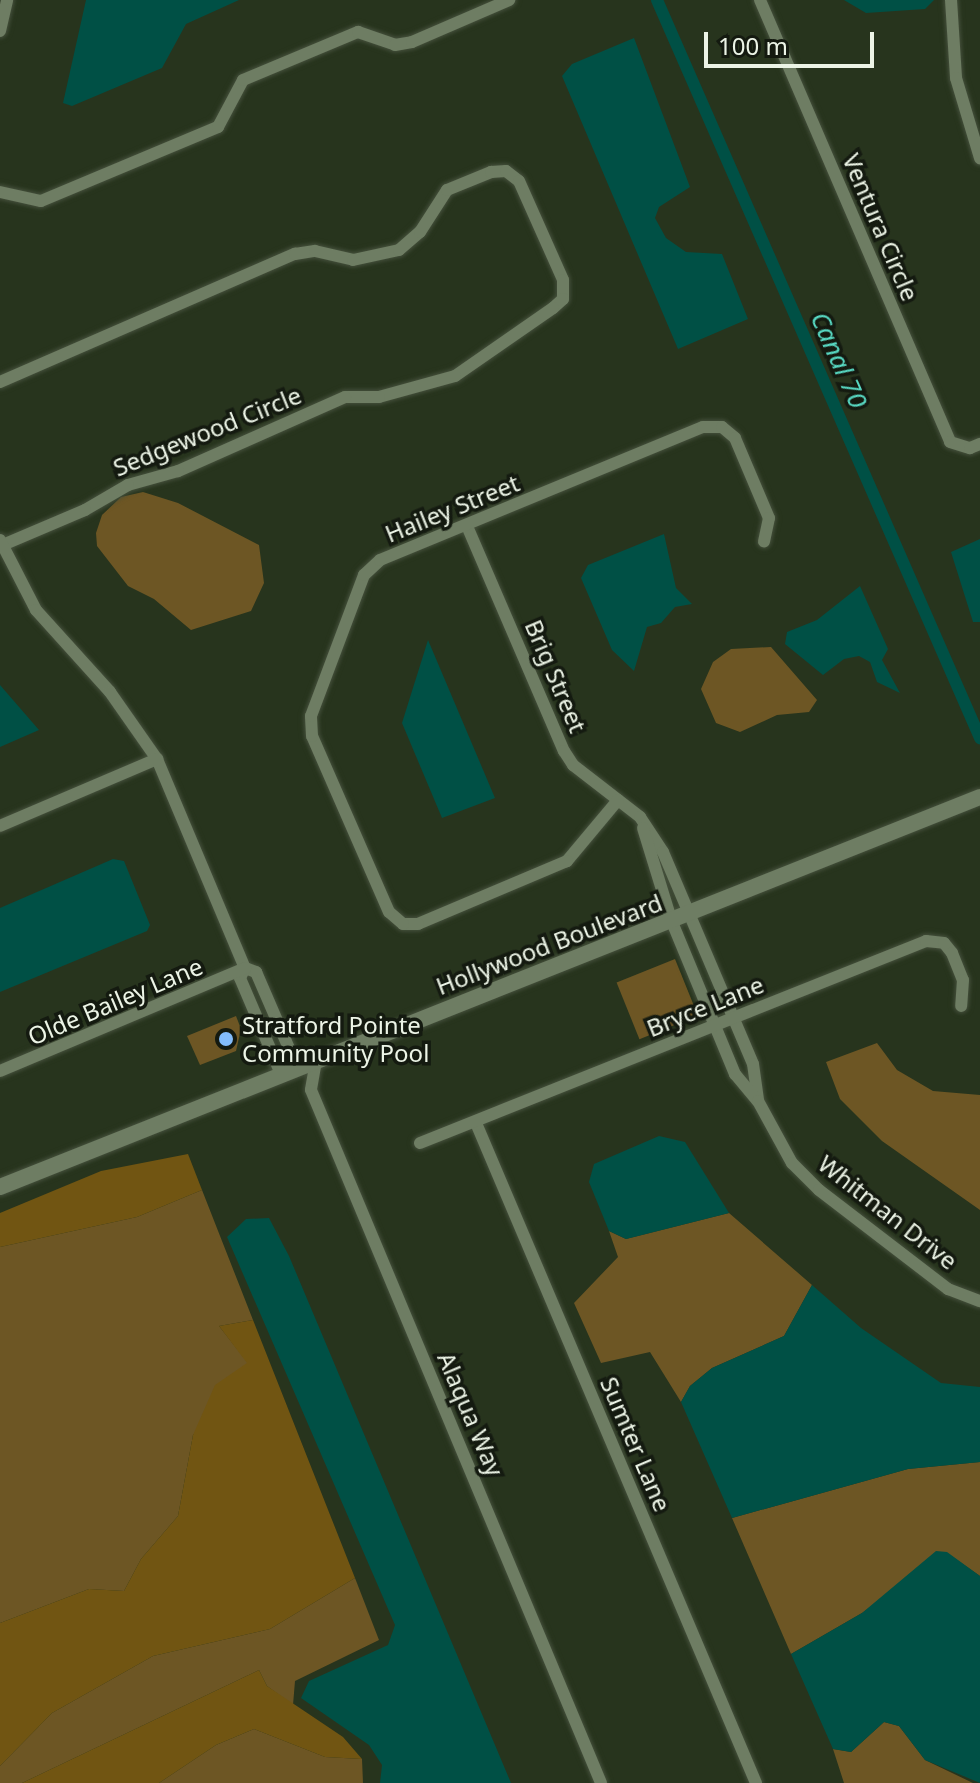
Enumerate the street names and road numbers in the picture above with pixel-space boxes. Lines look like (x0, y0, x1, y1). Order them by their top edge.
street label: Ventura Circle (837, 149, 925, 305)
street label: Sedgewood Circle (109, 380, 305, 482)
street label: Hailey Street (381, 468, 523, 548)
street label: Brig Street (519, 615, 593, 737)
street label: Hollywood Boulevard (432, 888, 666, 1000)
street label: Olde Bailey Lane (23, 951, 207, 1051)
street label: Bryce Lane (642, 970, 768, 1042)
street label: Whitman Drive (813, 1149, 963, 1275)
street label: Alaqua Way (432, 1348, 510, 1480)
street label: Sumter Lane (595, 1372, 677, 1516)

